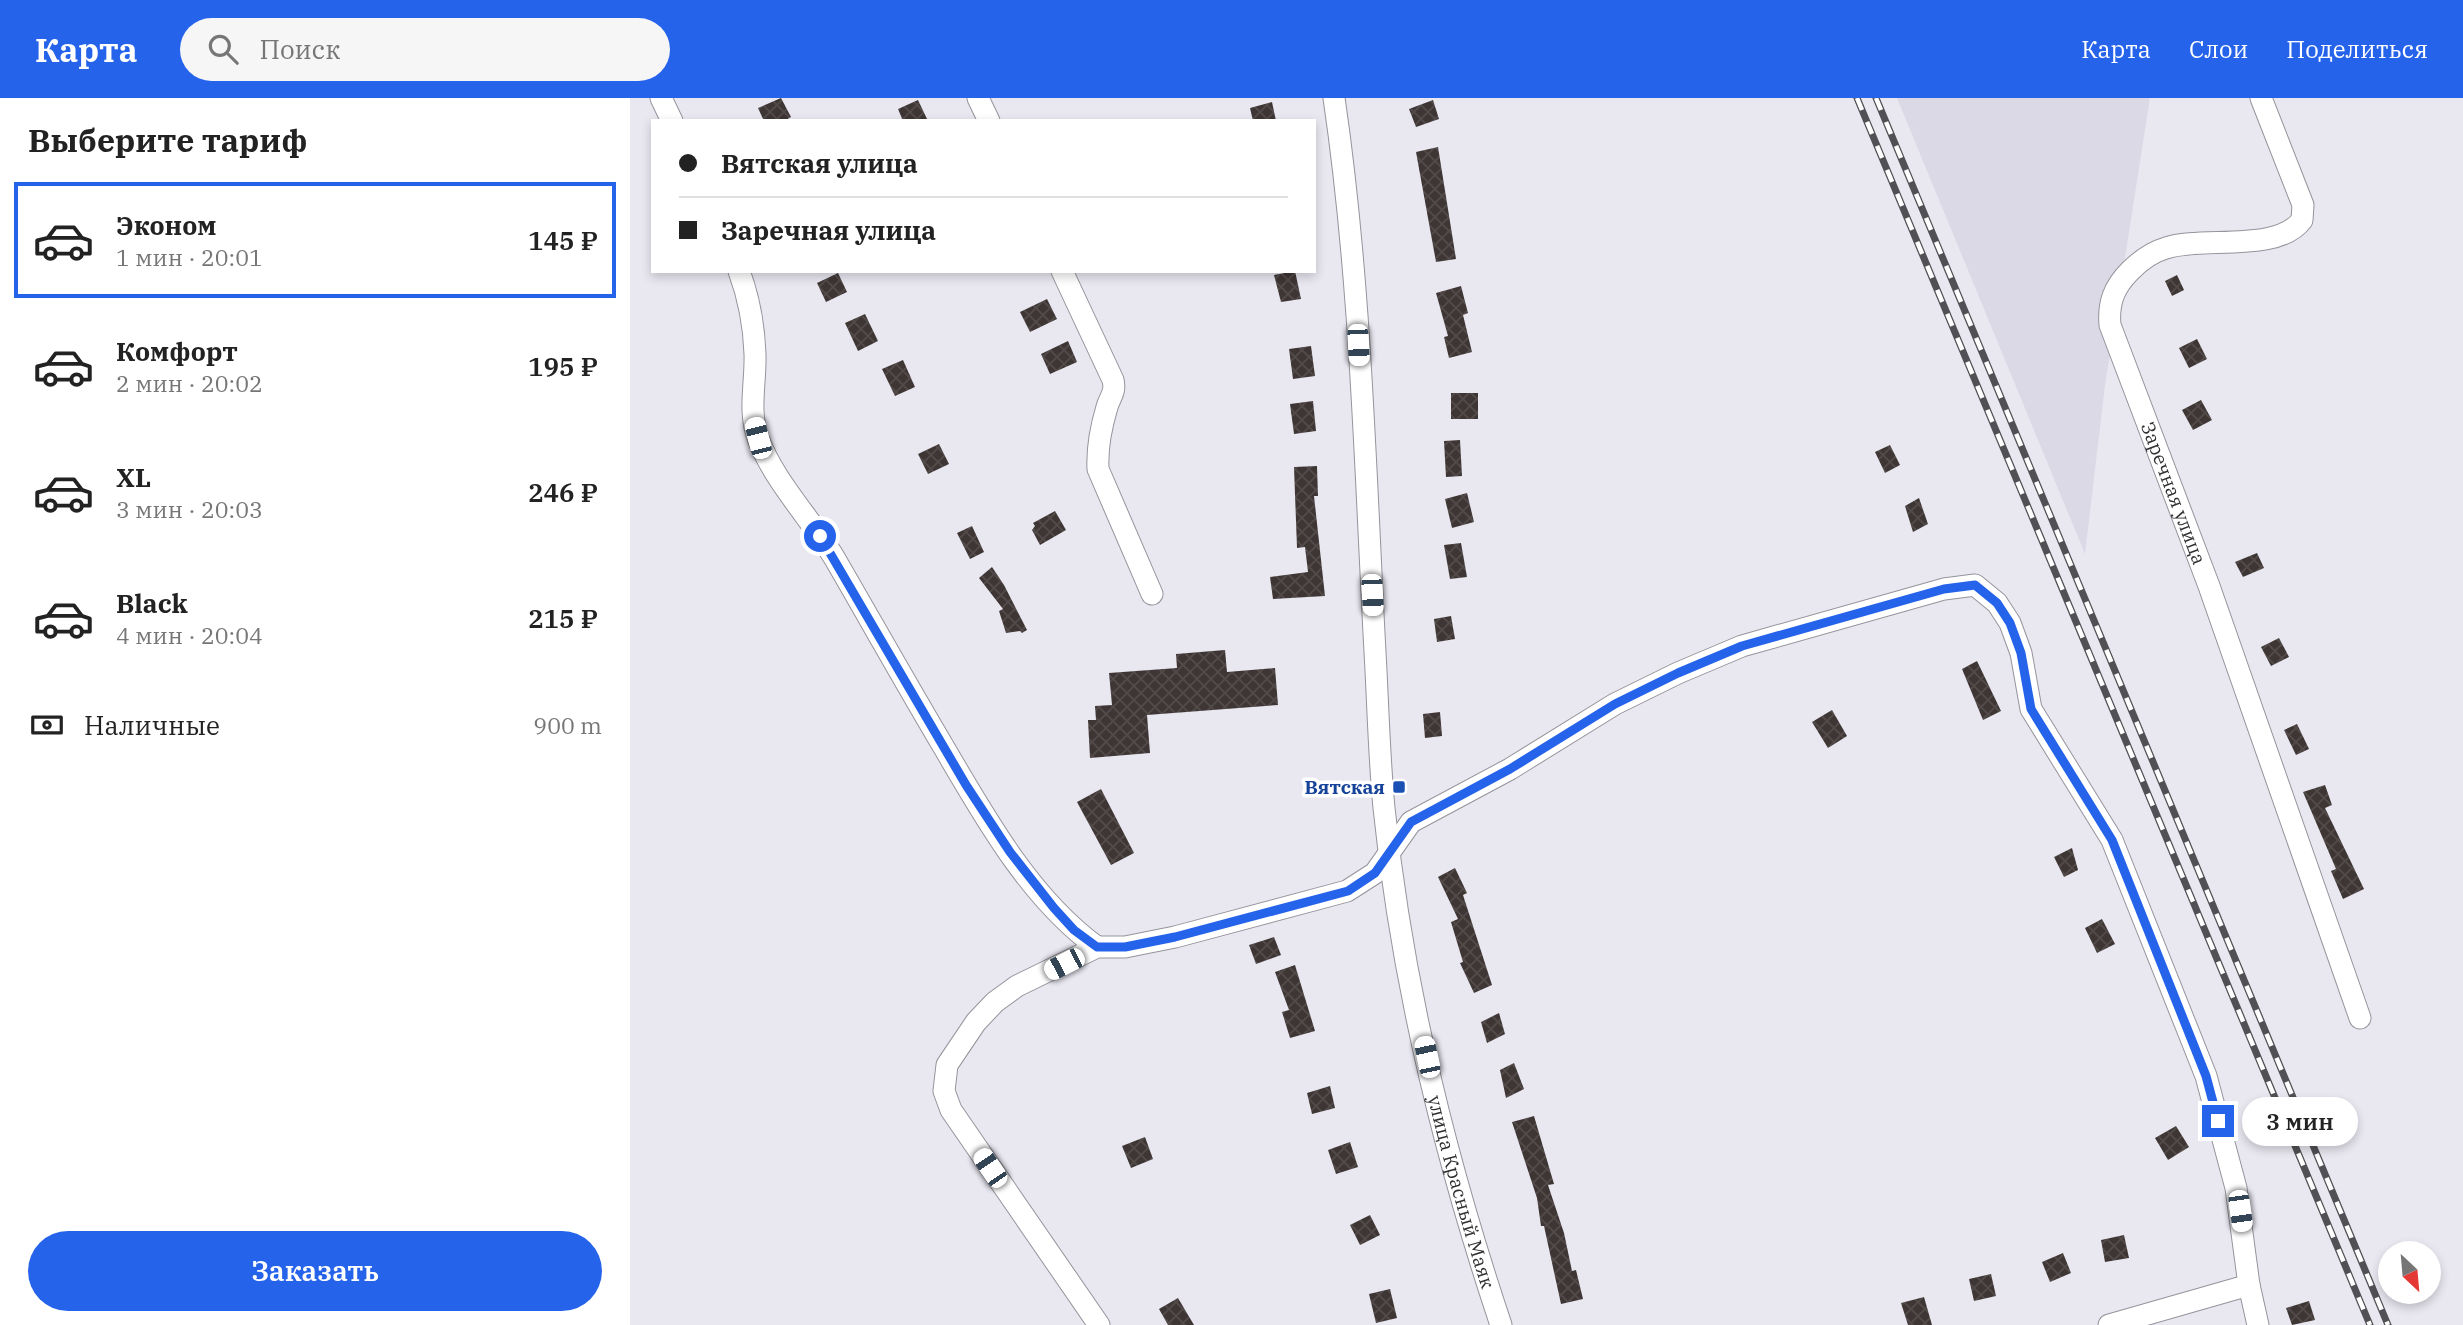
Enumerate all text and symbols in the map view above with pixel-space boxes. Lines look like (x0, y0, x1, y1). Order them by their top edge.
search box (180, 18, 670, 81)
text: Карта (35, 28, 138, 71)
icon: search (204, 30, 242, 68)
text: Поиск (260, 32, 340, 66)
text: Карта (2081, 33, 2151, 65)
text: Слои (2189, 33, 2248, 65)
text: Поделиться (2286, 33, 2428, 65)
text: Выберите тариф (28, 119, 308, 161)
text: Вятская улица (721, 146, 918, 180)
text: Эконом (116, 208, 217, 242)
icon: car (32, 209, 95, 272)
text: Заречная улица (721, 213, 936, 247)
text: 145 ₽ (528, 223, 598, 257)
text: 1 мин · 20:01 (116, 242, 263, 272)
car (1347, 323, 1370, 367)
text: Комфорт (116, 334, 238, 368)
icon: car (32, 335, 95, 398)
text: 195 ₽ (528, 349, 598, 383)
text: 2 мин · 20:02 (116, 368, 263, 398)
car (743, 415, 774, 461)
street label: Заречная улица (2136, 419, 2212, 568)
text: XL (116, 460, 151, 494)
icon: car (32, 461, 95, 524)
text: 246 ₽ (528, 475, 598, 509)
text: 3 мин · 20:03 (116, 494, 263, 524)
route start (804, 520, 836, 552)
car (1361, 573, 1384, 617)
text: Black (116, 586, 188, 620)
icon: car (32, 587, 95, 650)
text: 215 ₽ (528, 601, 598, 635)
text: 4 мин · 20:04 (116, 620, 263, 650)
icon: cash (28, 706, 66, 744)
text: Наличные (84, 708, 220, 742)
text: 900 m (533, 710, 602, 740)
place label: Вятская (1305, 775, 1385, 799)
marker: Вятская (1391, 779, 1407, 795)
car (1041, 945, 1088, 983)
car (1413, 1034, 1442, 1080)
street label: улица Красный Маяк (1423, 1093, 1500, 1291)
callout: 3 мин (2242, 1096, 2358, 1146)
route end (2202, 1105, 2234, 1137)
text: 3 мин (2266, 1106, 2334, 1136)
car (970, 1145, 1011, 1191)
car (2227, 1189, 2254, 1233)
button: Заказать (28, 1231, 602, 1311)
north arrow (2378, 1241, 2441, 1304)
map controls (2378, 1241, 2441, 1304)

